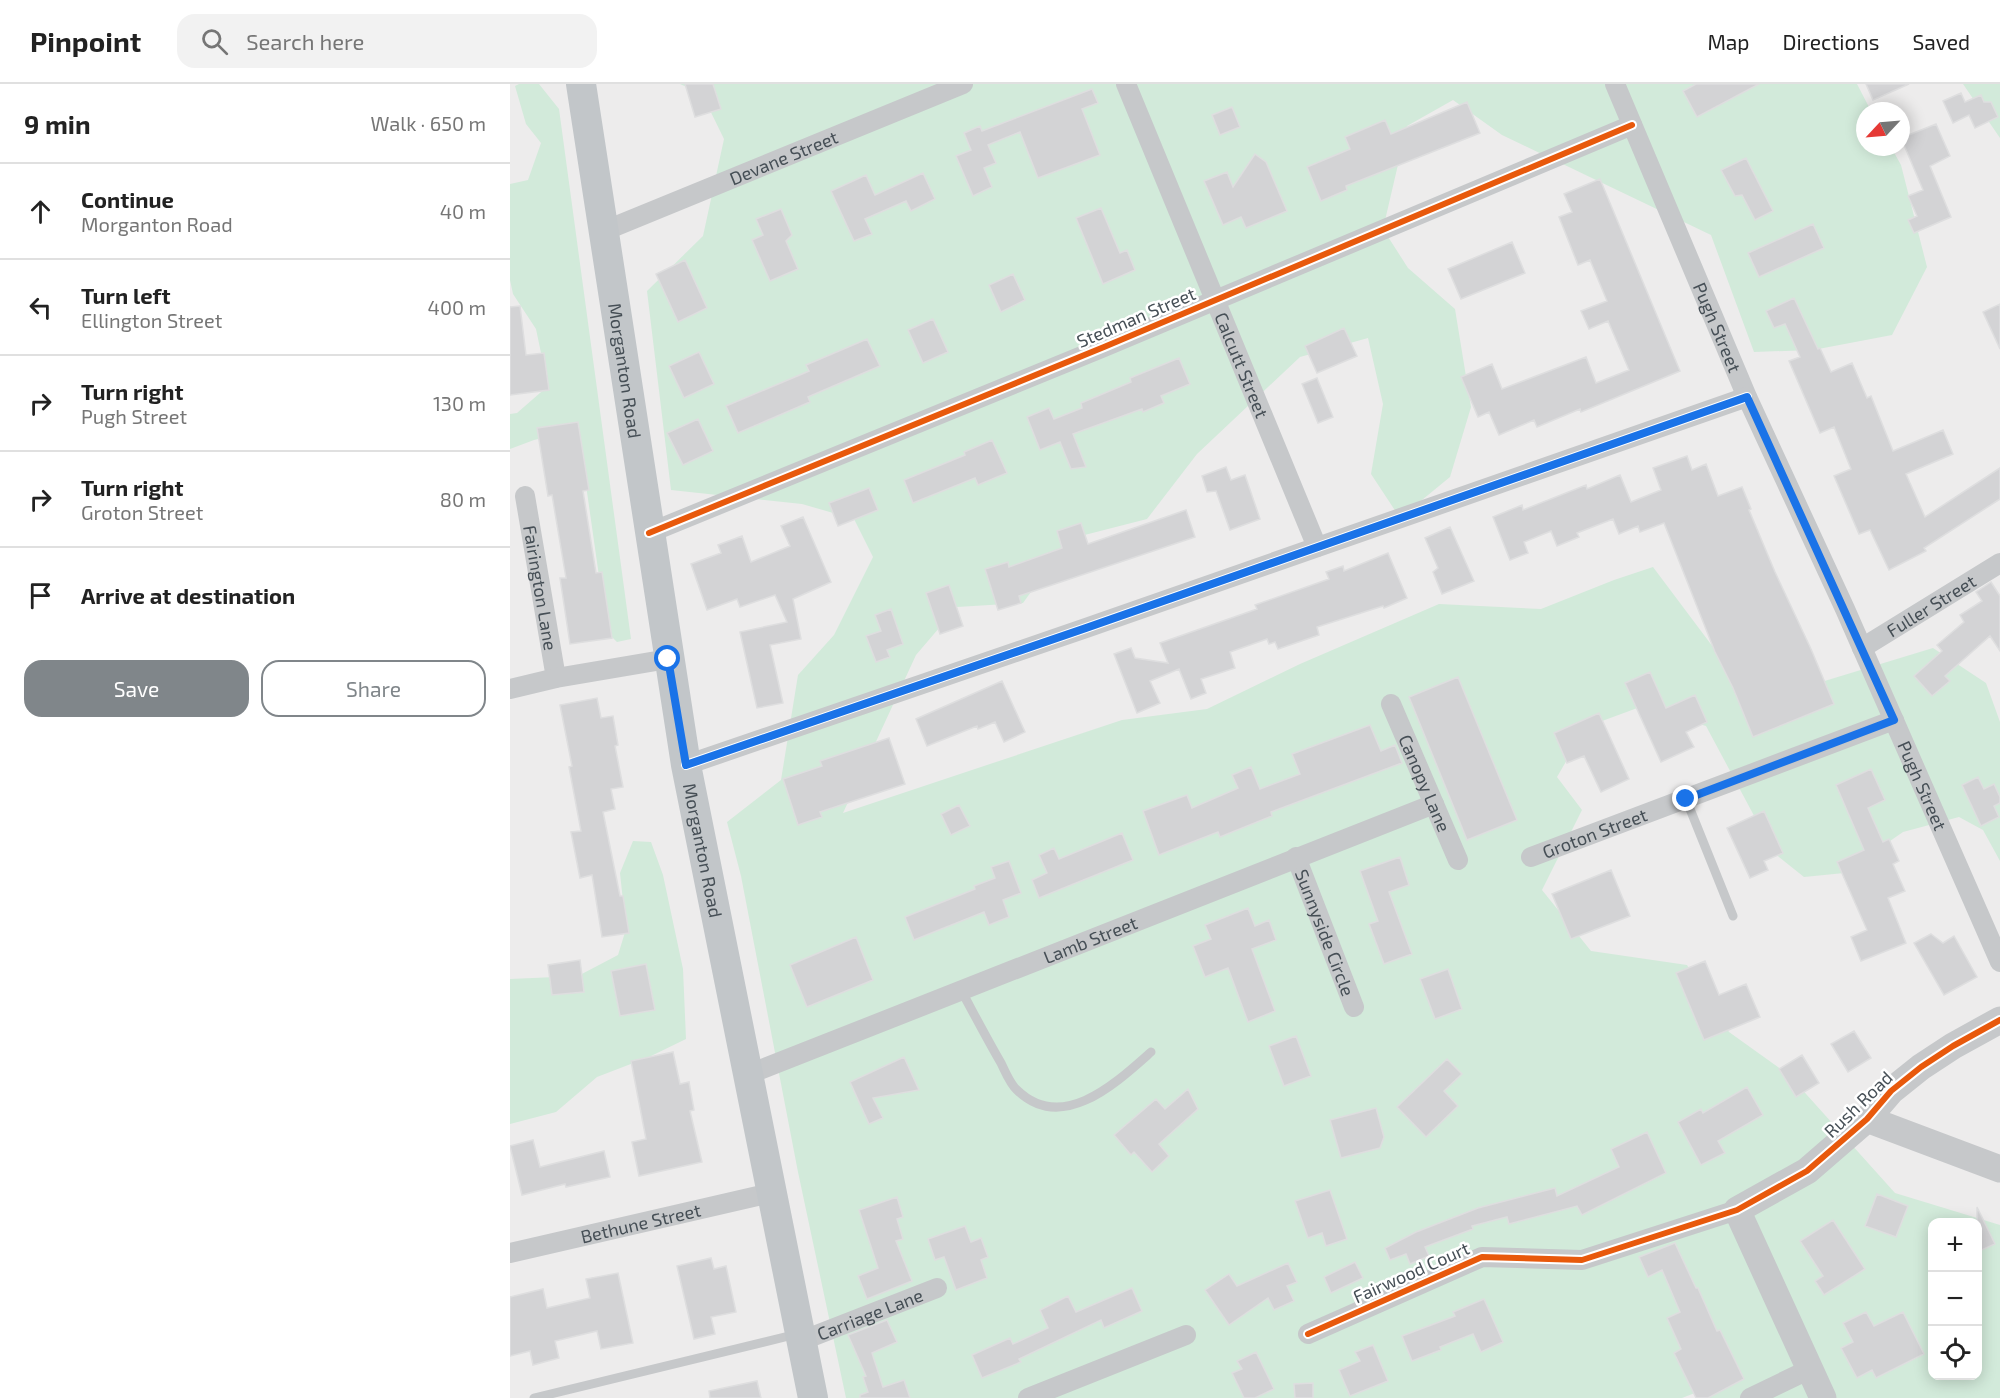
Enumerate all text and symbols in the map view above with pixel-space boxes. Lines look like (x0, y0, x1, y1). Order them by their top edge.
search box (177, 14, 597, 68)
text: Pinpoint (30, 24, 141, 58)
icon: search (198, 25, 231, 58)
text: Search here (246, 28, 364, 54)
text: Map (1707, 29, 1750, 54)
text: Directions (1783, 29, 1879, 54)
text: Saved (1912, 29, 1970, 54)
north arrow (1856, 102, 1910, 156)
text: 9 min (24, 108, 91, 139)
text: Walk · 650 m (371, 111, 486, 135)
street label: Devane Street (726, 125, 841, 189)
text: Continue (81, 186, 174, 212)
icon: ahead (24, 195, 57, 228)
text: 40 m (440, 199, 486, 223)
text: Morganton Road (81, 212, 233, 236)
street label: Pugh Street (1689, 279, 1746, 376)
text: Turn left (81, 282, 170, 308)
street label: Stedman Street (1073, 282, 1199, 352)
icon: left (24, 291, 57, 324)
text: 400 m (428, 295, 486, 319)
street label: Morganton Road (604, 301, 646, 440)
text: Ellington Street (81, 308, 222, 332)
street label: Calcutt Street (1210, 309, 1274, 421)
text: Turn right (81, 378, 183, 404)
icon: right (24, 387, 57, 420)
text: 130 m (433, 391, 486, 415)
text: Pugh Street (81, 404, 187, 428)
text: Turn right (81, 474, 183, 500)
icon: right (24, 483, 57, 516)
text: 80 m (440, 487, 486, 511)
text: Groton Street (81, 500, 203, 524)
street label: Fairington Lane (519, 523, 562, 652)
street label: Fuller Street (1882, 570, 1980, 641)
icon: arrive (24, 579, 57, 612)
text: Arrive at destination (81, 582, 295, 608)
route start (654, 645, 680, 671)
button: Save (24, 660, 249, 717)
button: Share (261, 660, 486, 717)
street label: Canopy Lane (1394, 731, 1456, 835)
street label: Pugh Street (1893, 737, 1952, 834)
street label: Morganton Road (679, 781, 727, 919)
route end (1672, 785, 1698, 811)
street label: Groton Street (1539, 803, 1650, 863)
street label: Sunnyside Circle (1291, 866, 1360, 999)
street label: Lamb Street (1040, 911, 1141, 968)
street label: Rush Road (1819, 1066, 1897, 1142)
street label: Bethune Street (578, 1198, 703, 1247)
map controls (1928, 1218, 1982, 1380)
button: + (1928, 1218, 1982, 1272)
street label: Fairwood Court (1349, 1236, 1473, 1308)
button: − (1928, 1272, 1982, 1326)
street label: Carriage Lane (814, 1284, 926, 1345)
button: locate (1928, 1326, 1982, 1380)

